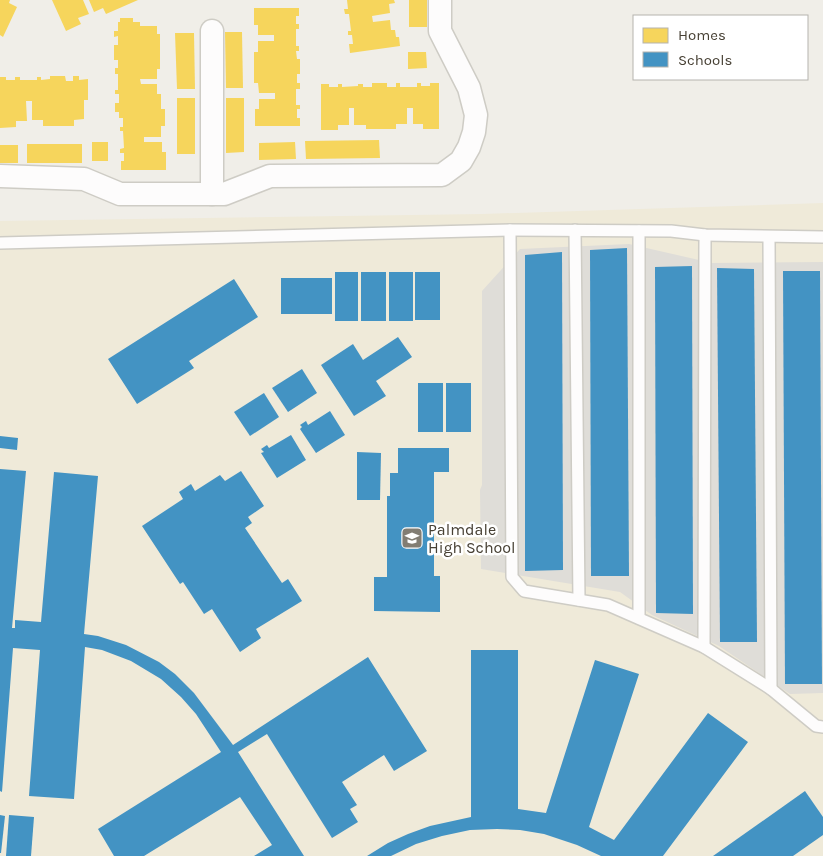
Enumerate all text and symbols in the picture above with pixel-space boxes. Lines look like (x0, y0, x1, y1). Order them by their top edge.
legend (633, 15, 808, 80)
text: Homes (678, 26, 726, 44)
text: Schools (678, 51, 732, 69)
place label: Palmdale High School (428, 520, 516, 557)
school or university icon: Palmdale High School (400, 526, 424, 550)

